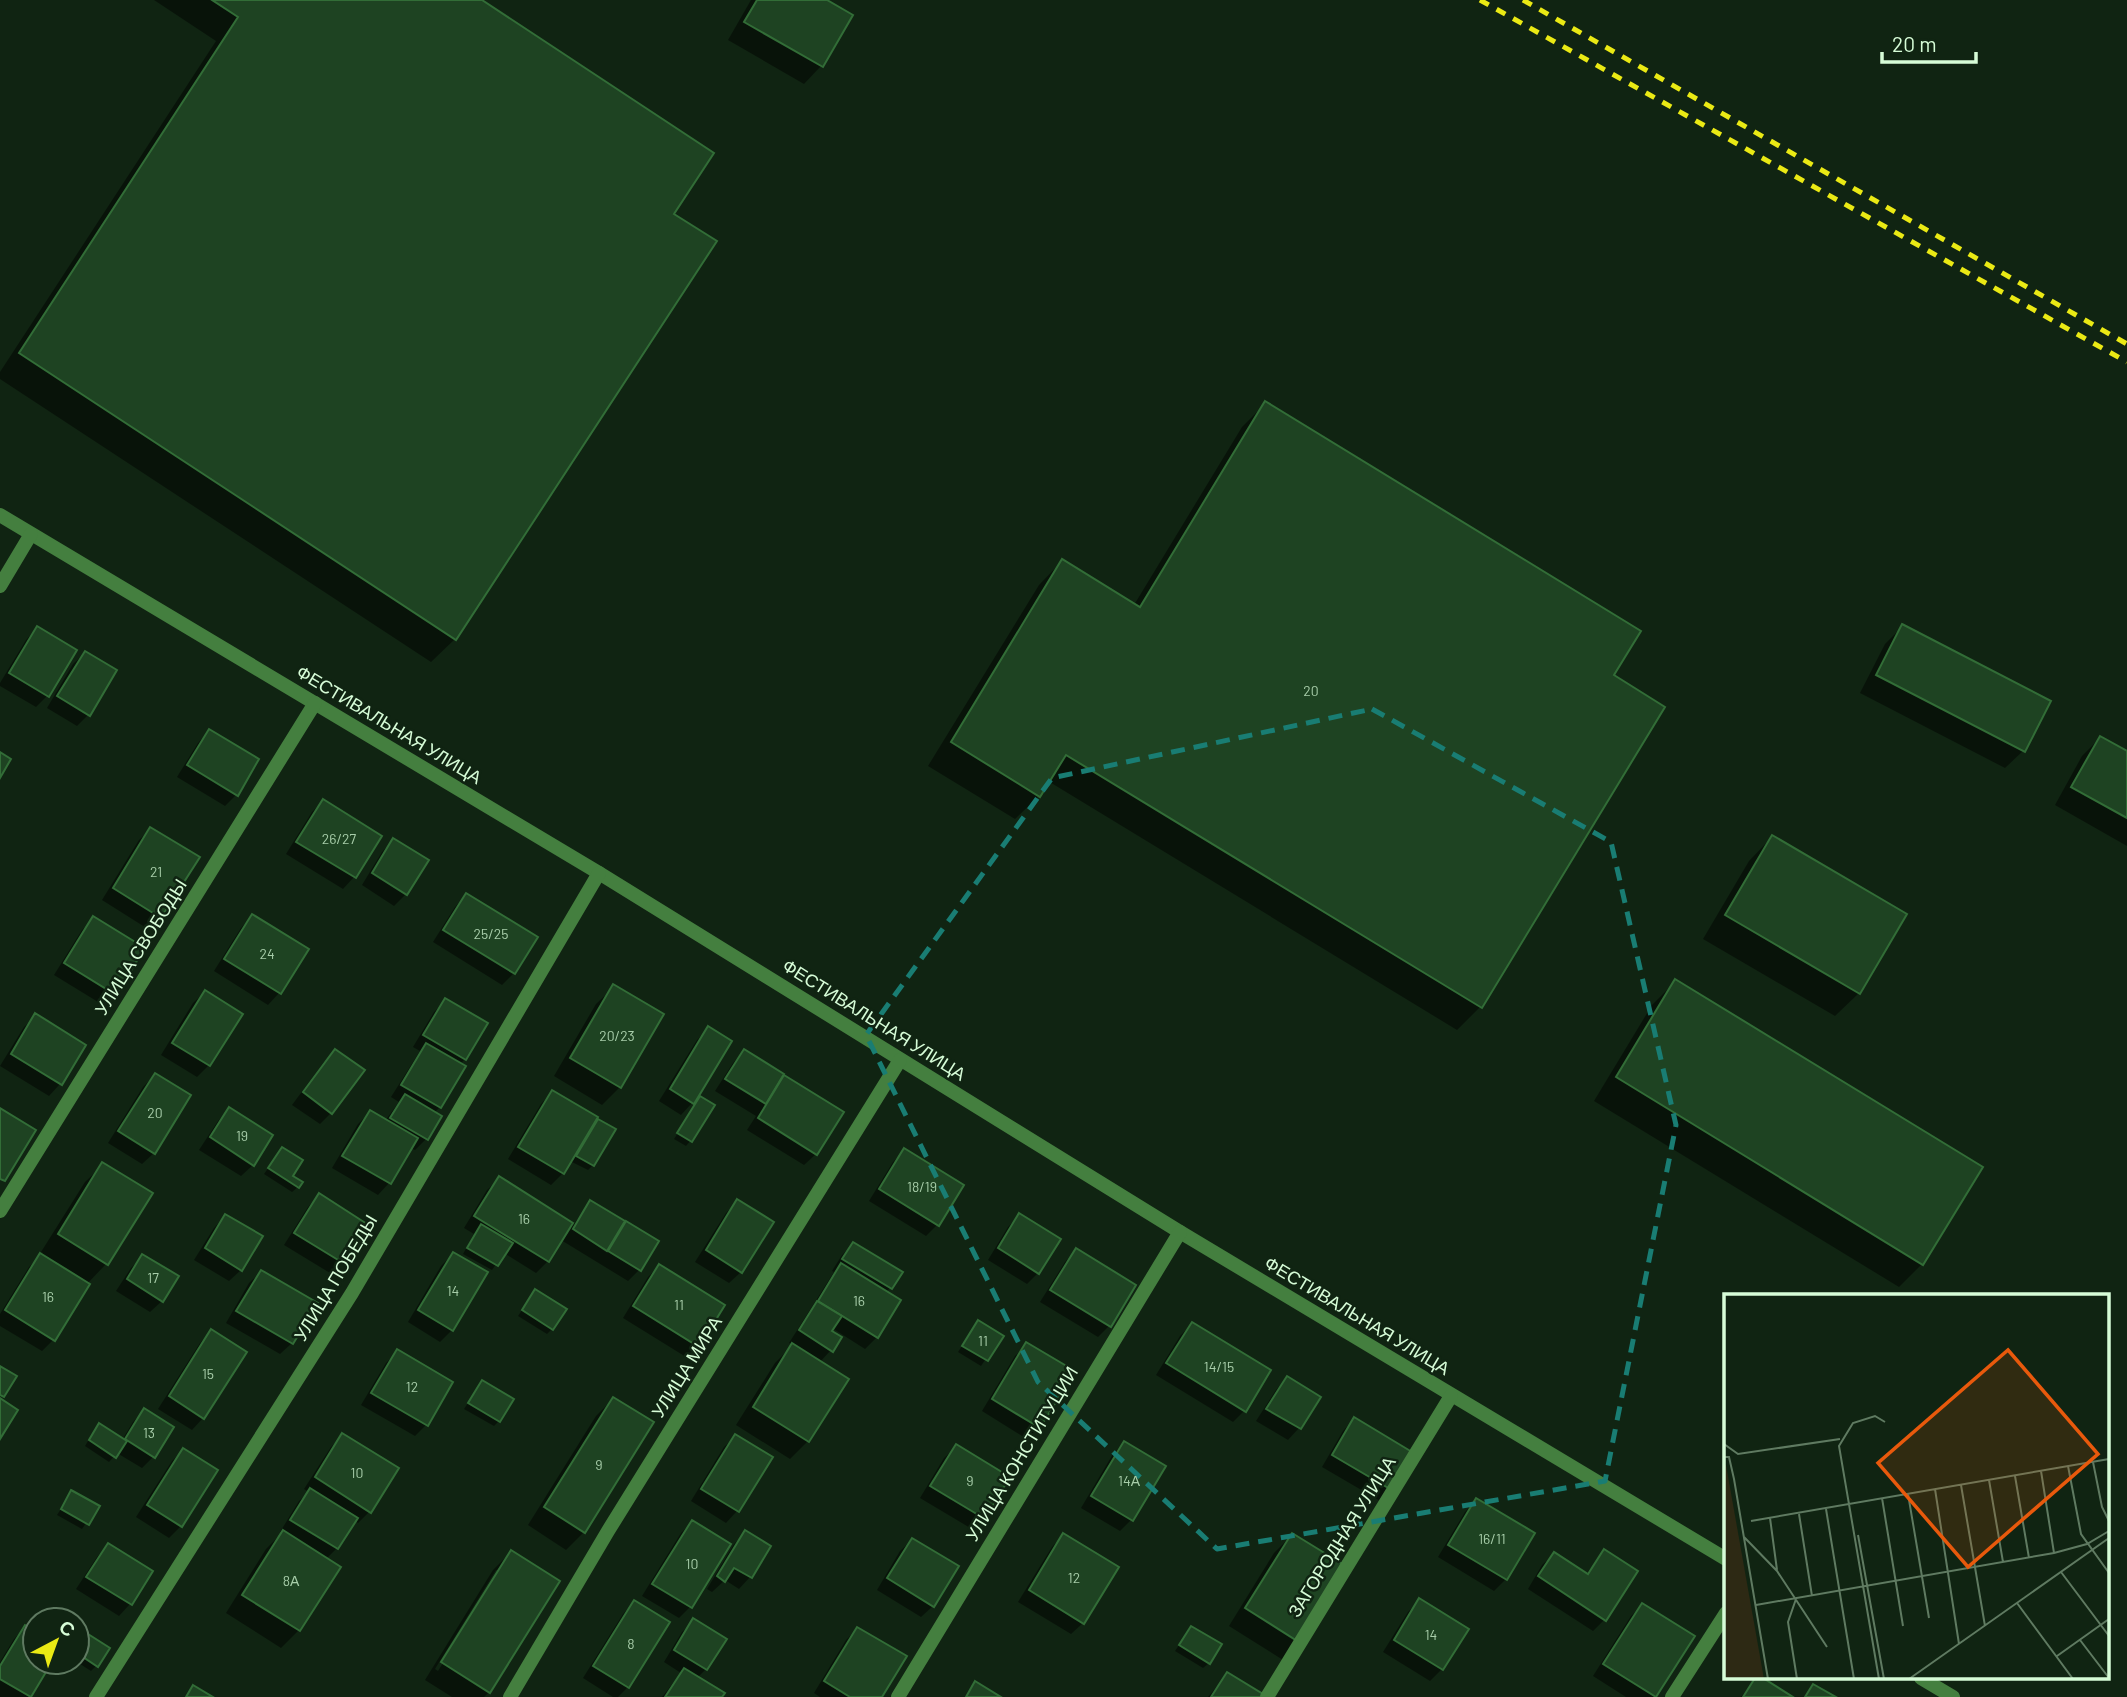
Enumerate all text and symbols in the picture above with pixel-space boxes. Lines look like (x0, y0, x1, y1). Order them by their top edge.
scale bar (1882, 21, 1976, 65)
text: 20 m (1892, 31, 1937, 56)
street label: ФЕСТИВАЛЬНАЯ УЛИЦА (293, 660, 486, 788)
house number: 20 (1303, 682, 1319, 699)
house number: 26/27 (322, 830, 357, 847)
house number: 21 (150, 863, 162, 880)
street label: УЛИЦА СВОБОДЫ (89, 874, 191, 1019)
house number: 25/25 (474, 925, 509, 942)
house number: 24 (259, 945, 275, 962)
street label: ФЕСТИВАЛЬНАЯ УЛИЦА (779, 954, 970, 1085)
house number: 20/23 (599, 1027, 635, 1044)
house number: 20 (147, 1104, 163, 1121)
house number: 19 (236, 1127, 248, 1144)
house number: 18/19 (907, 1178, 937, 1195)
street label: УЛИЦА ПОБЕДЫ (289, 1210, 381, 1345)
house number: 16 (518, 1210, 530, 1227)
street label: ФЕСТИВАЛЬНАЯ УЛИЦА (1261, 1251, 1454, 1379)
house number: 17 (147, 1269, 159, 1286)
house number: 14 (447, 1282, 459, 1299)
house number: 16 (42, 1288, 54, 1305)
house number: 16 (853, 1292, 865, 1309)
inset map (1724, 1294, 2110, 1680)
house number: 11 (674, 1296, 684, 1313)
street label: УЛИЦА МИРА (646, 1312, 726, 1421)
house number: 11 (978, 1332, 988, 1349)
house number: 14/15 (1204, 1358, 1234, 1375)
street label: УЛИЦА КОНСТИТУЦИИ (960, 1362, 1082, 1545)
house number: 15 (202, 1365, 214, 1382)
house number: 12 (406, 1378, 418, 1395)
house number: 13 (143, 1424, 155, 1441)
street label: ЗАГОРОДНАЯ УЛИЦА (1283, 1452, 1400, 1621)
house number: 9 (595, 1456, 603, 1473)
house number: 10 (351, 1464, 363, 1481)
house number: 9 (966, 1472, 974, 1489)
house number: 14А (1118, 1472, 1141, 1489)
house number: 16/11 (1478, 1530, 1506, 1547)
house number: 10 (686, 1555, 698, 1572)
house number: 12 (1068, 1569, 1080, 1586)
house number: 8А (283, 1572, 300, 1589)
north arrow (21, 1606, 91, 1676)
text: С (55, 1615, 80, 1641)
house number: 14 (1425, 1626, 1437, 1643)
house number: 8 (627, 1635, 635, 1652)

